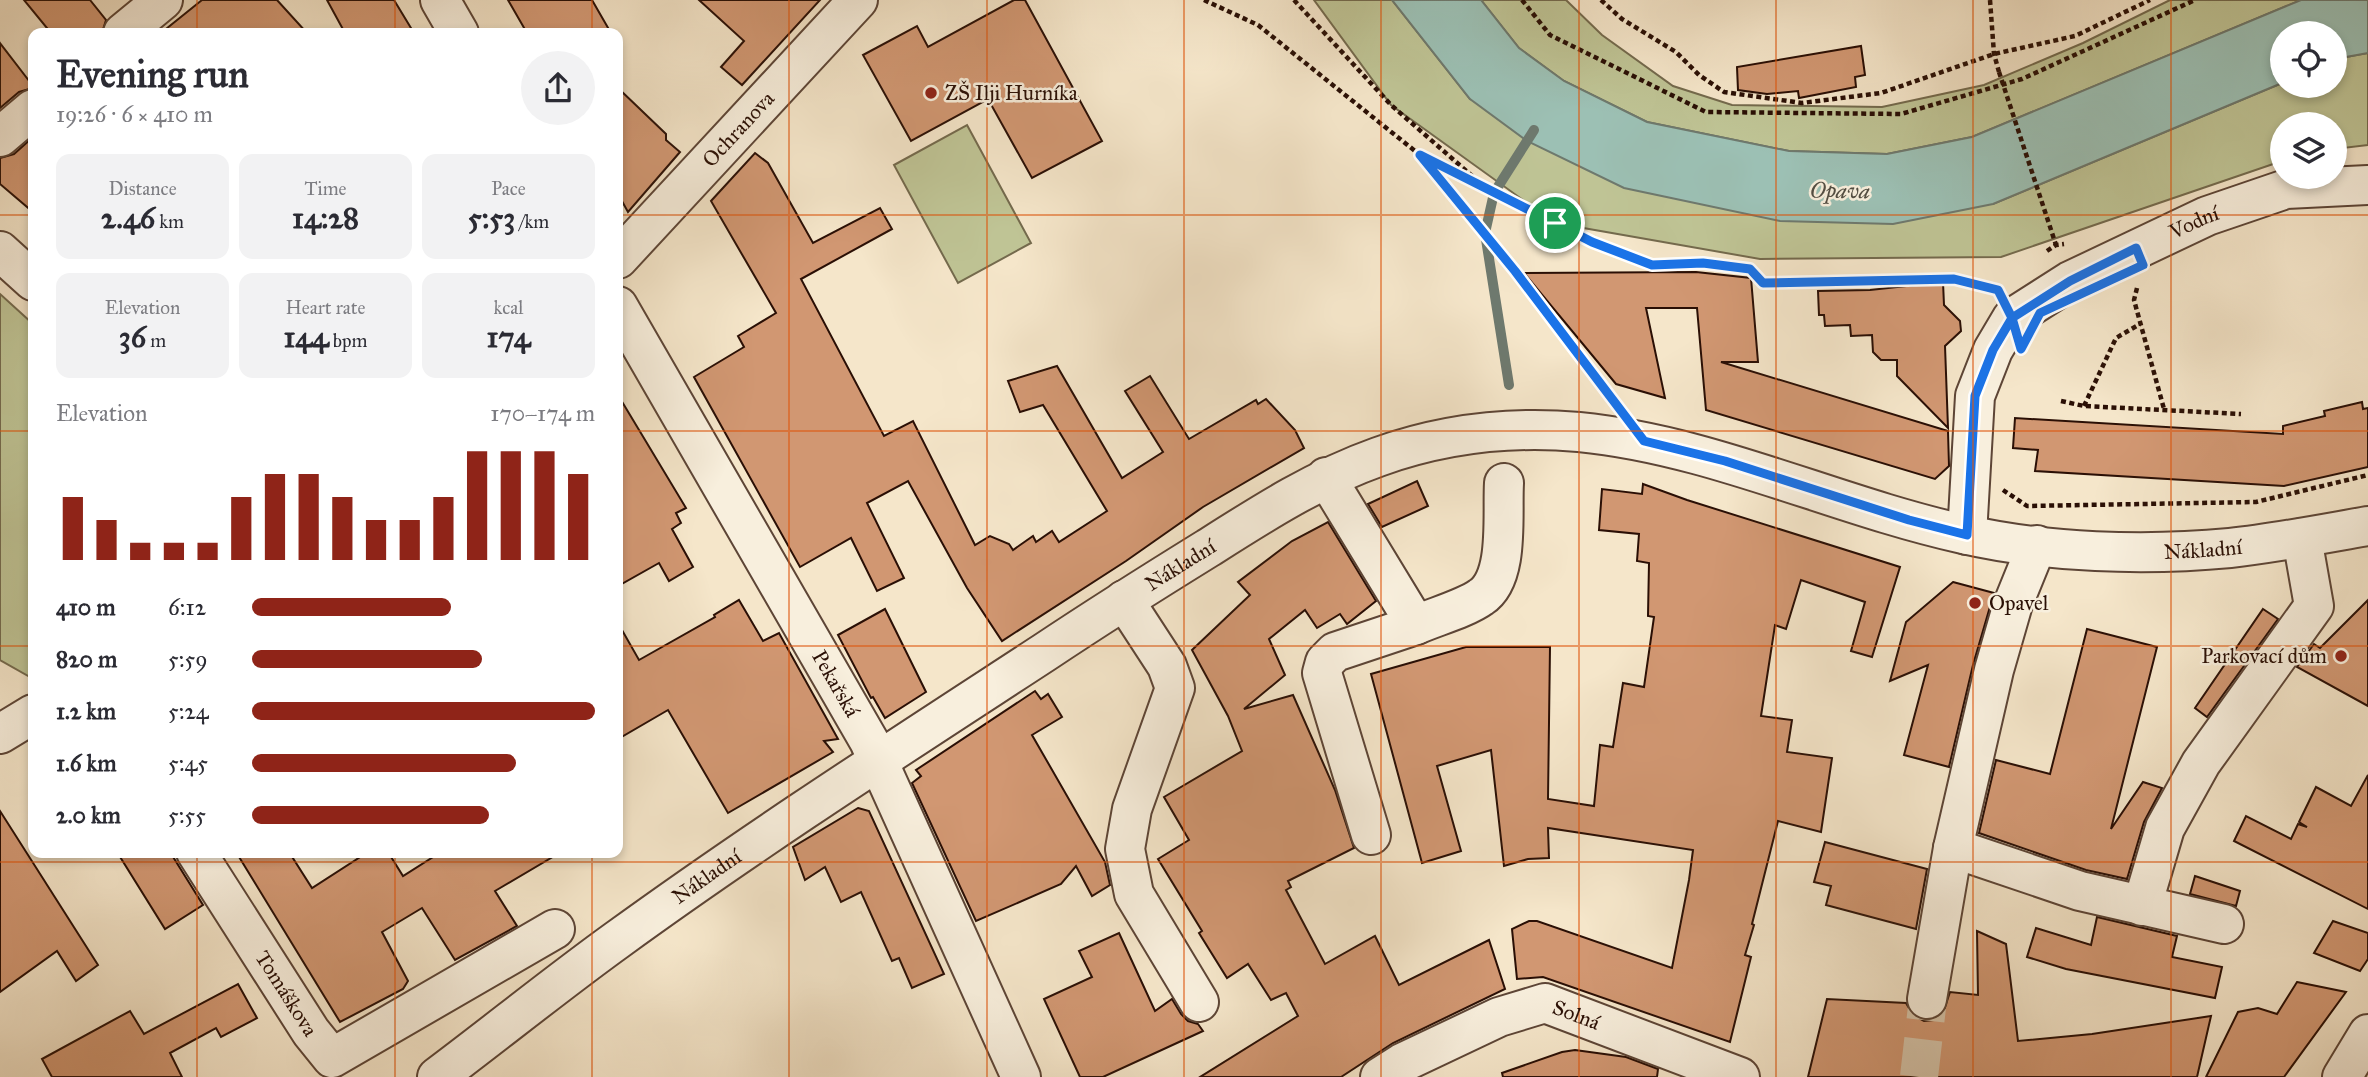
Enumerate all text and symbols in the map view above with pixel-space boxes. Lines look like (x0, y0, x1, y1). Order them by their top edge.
map controls (2270, 21, 2347, 189)
button: locate (2270, 21, 2347, 98)
text: Evening run (56, 51, 249, 97)
button: share (521, 51, 595, 125)
place label: ZŠ Ilji Hurníka (945, 80, 1078, 106)
marker: ZŠ Ilji Hurníka (923, 85, 939, 101)
street label: Ochranova (697, 86, 780, 173)
text: 19:26 · 6 × 410 m (56, 100, 213, 128)
button: layers (2270, 112, 2347, 189)
water label: Opava (1810, 175, 1870, 206)
text: Distance (108, 177, 177, 200)
text: Time (304, 177, 347, 200)
text: Pace (491, 177, 526, 200)
pin (1525, 193, 1585, 253)
text: 2.46 (101, 200, 155, 236)
text: 14:28 (292, 200, 359, 236)
text: 5:53 (468, 200, 515, 236)
street label: Vodní (2164, 200, 2223, 245)
icon: arrive (1536, 204, 1574, 242)
text: km (155, 210, 184, 233)
text: /km (515, 210, 549, 233)
text: Elevation (105, 296, 180, 319)
text: Heart rate (286, 296, 365, 319)
text: kcal (494, 296, 523, 319)
text: 36 (119, 319, 146, 355)
text: 144 (284, 319, 329, 355)
text: 174 (487, 319, 530, 355)
text: m (146, 329, 166, 352)
text: bpm (329, 329, 368, 352)
text: Elevation (56, 399, 147, 427)
text: 170–174 m (490, 399, 595, 427)
street label: Nákladní (1140, 533, 1222, 597)
street label: Nákladní (2163, 534, 2245, 565)
place label: Opavel (1989, 590, 2049, 616)
text: 410 m (56, 593, 115, 621)
text: 6:12 (168, 593, 206, 621)
marker: Opavel (1967, 595, 1983, 611)
place label: Parkovací dům (2201, 643, 2327, 669)
text: 820 m (56, 645, 117, 673)
text: 5:59 (168, 645, 208, 673)
street label: Pekařská (806, 646, 865, 722)
marker: Parkovací dům (2333, 648, 2349, 664)
text: 1.2 km (56, 697, 116, 725)
text: 5:24 (168, 697, 209, 725)
text: 1.6 km (56, 749, 117, 777)
text: 5:45 (168, 749, 208, 777)
text: 2.0 km (56, 801, 121, 829)
text: 5:55 (168, 801, 206, 829)
street label: Nákladní (667, 843, 747, 910)
street label: Tomáškova (250, 946, 323, 1041)
street label: Solná (1549, 994, 1604, 1036)

